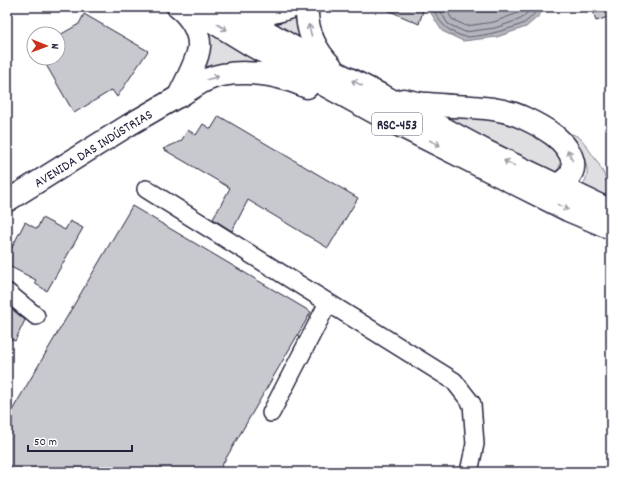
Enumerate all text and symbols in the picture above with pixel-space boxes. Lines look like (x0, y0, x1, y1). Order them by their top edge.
one-way arrow (216, 24, 228, 32)
one-way arrow (305, 24, 313, 37)
north arrow (26, 26, 66, 66)
text: N (46, 43, 62, 50)
one-way arrow (207, 74, 220, 81)
one-way arrow (351, 79, 363, 86)
street label: AVENIDA DAS INDÚSTRIAS (31, 105, 157, 194)
road number: RSC-453 (372, 113, 422, 135)
one-way arrow (429, 140, 441, 147)
one-way arrow (565, 149, 573, 161)
one-way arrow (503, 159, 515, 166)
one-way arrow (557, 204, 569, 211)
scale bar (28, 427, 132, 453)
text: 50 m (34, 434, 57, 451)

